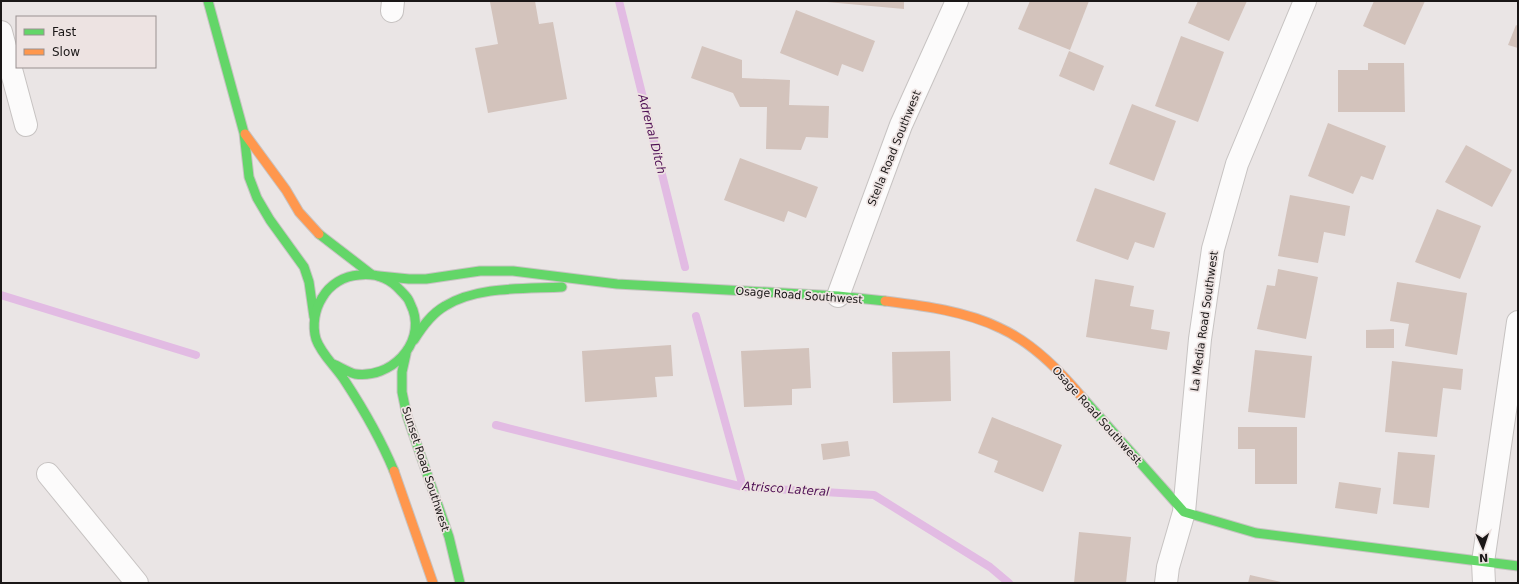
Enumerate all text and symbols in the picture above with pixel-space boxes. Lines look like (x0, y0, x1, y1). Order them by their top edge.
legend (16, 16, 156, 68)
text: Fast (52, 25, 76, 39)
text: Slow (52, 45, 80, 59)
street label: Stella Road Southwest (865, 88, 924, 208)
water label: Adrenal Ditch (635, 92, 669, 175)
street label: La Media Road Southwest (1188, 249, 1221, 392)
street label: Osage Road Southwest (735, 285, 864, 306)
street label: Osage Road Southwest (1049, 364, 1144, 467)
street label: Sunset Road Southwest (399, 405, 452, 534)
water label: Atrisco Lateral (741, 479, 831, 499)
north arrow (1463, 528, 1503, 568)
text: N (1479, 551, 1488, 564)

